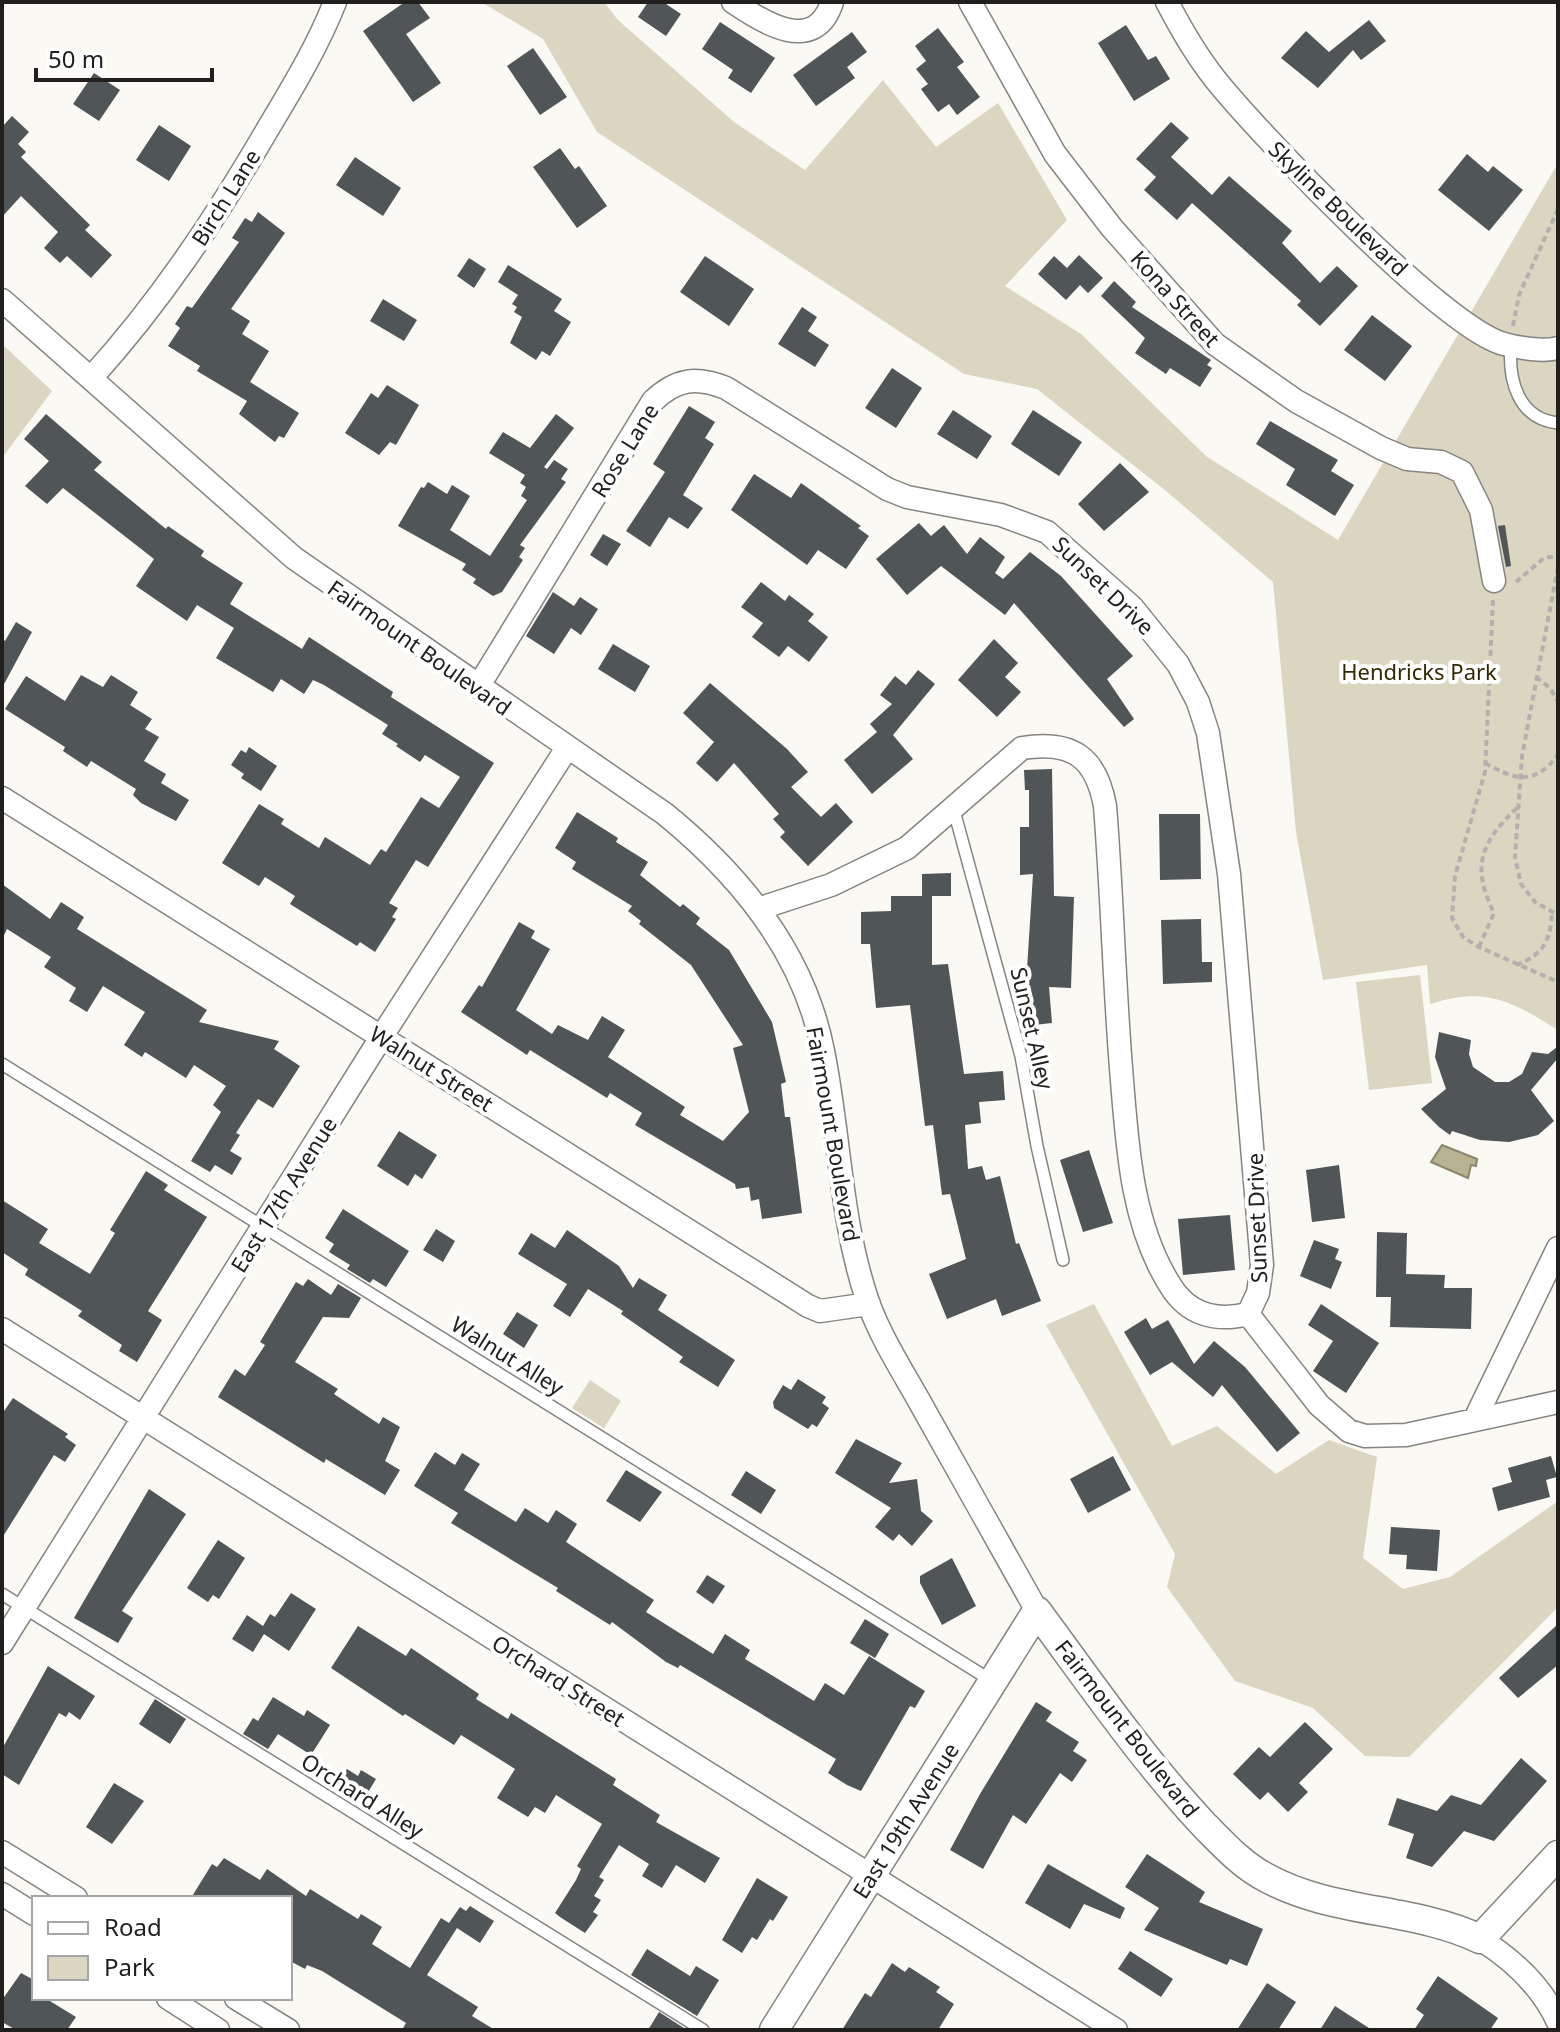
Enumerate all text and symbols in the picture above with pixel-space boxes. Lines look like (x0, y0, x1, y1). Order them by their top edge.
scale bar (36, 32, 212, 82)
text: 50 m (48, 42, 104, 75)
street label: Skyline Boulevard (1263, 134, 1415, 282)
street label: Birch Lane (184, 143, 266, 251)
street label: Kona Street (1125, 243, 1227, 353)
street label: Rose Lane (583, 397, 665, 503)
street label: Sunset Drive (1047, 529, 1161, 641)
street label: Fairmount Boulevard (322, 572, 518, 722)
park label: Hendricks Park (1341, 656, 1497, 686)
street label: Sunset Alley (1004, 964, 1062, 1093)
street label: Walnut Street (365, 1018, 499, 1118)
street label: Fairmount Boulevard (800, 1024, 868, 1244)
street label: East 17th Avenue (223, 1110, 343, 1278)
street label: Sunset Drive (1239, 1152, 1273, 1284)
street label: Walnut Alley (446, 1308, 571, 1402)
street label: Orchard Street (487, 1627, 631, 1733)
street label: Fairmount Boulevard (1049, 1633, 1207, 1823)
street label: East 19th Avenue (845, 1736, 965, 1904)
street label: Orchard Alley (296, 1745, 430, 1845)
legend (32, 1896, 292, 2000)
text: Road (104, 1910, 162, 1943)
text: Park (104, 1950, 155, 1983)

